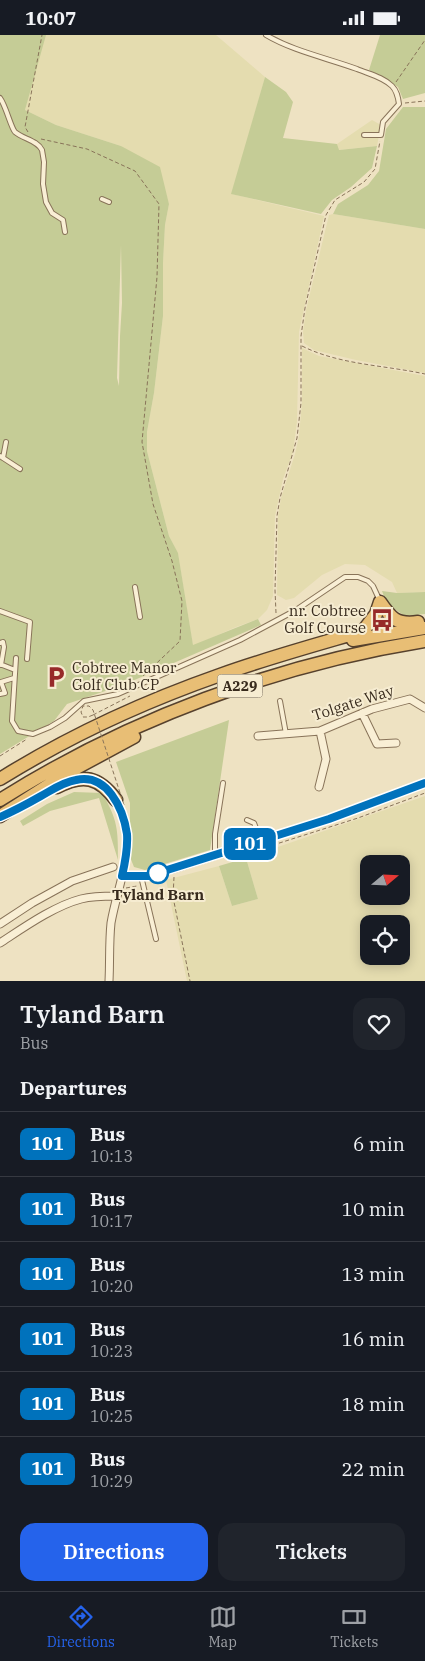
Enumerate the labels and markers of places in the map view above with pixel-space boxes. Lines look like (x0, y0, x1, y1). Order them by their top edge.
place label: nr. Cobtree Golf Course (284, 601, 366, 637)
bus stop icon: nr. Cobtree Golf Course (369, 607, 395, 633)
place label: Cobtree Manor Golf Club CP (72, 658, 177, 694)
parking icon: Cobtree Manor Golf Club CP (43, 664, 69, 690)
marker: Tyland Barn (147, 862, 169, 884)
place label: Tyland Barn (112, 885, 204, 904)

